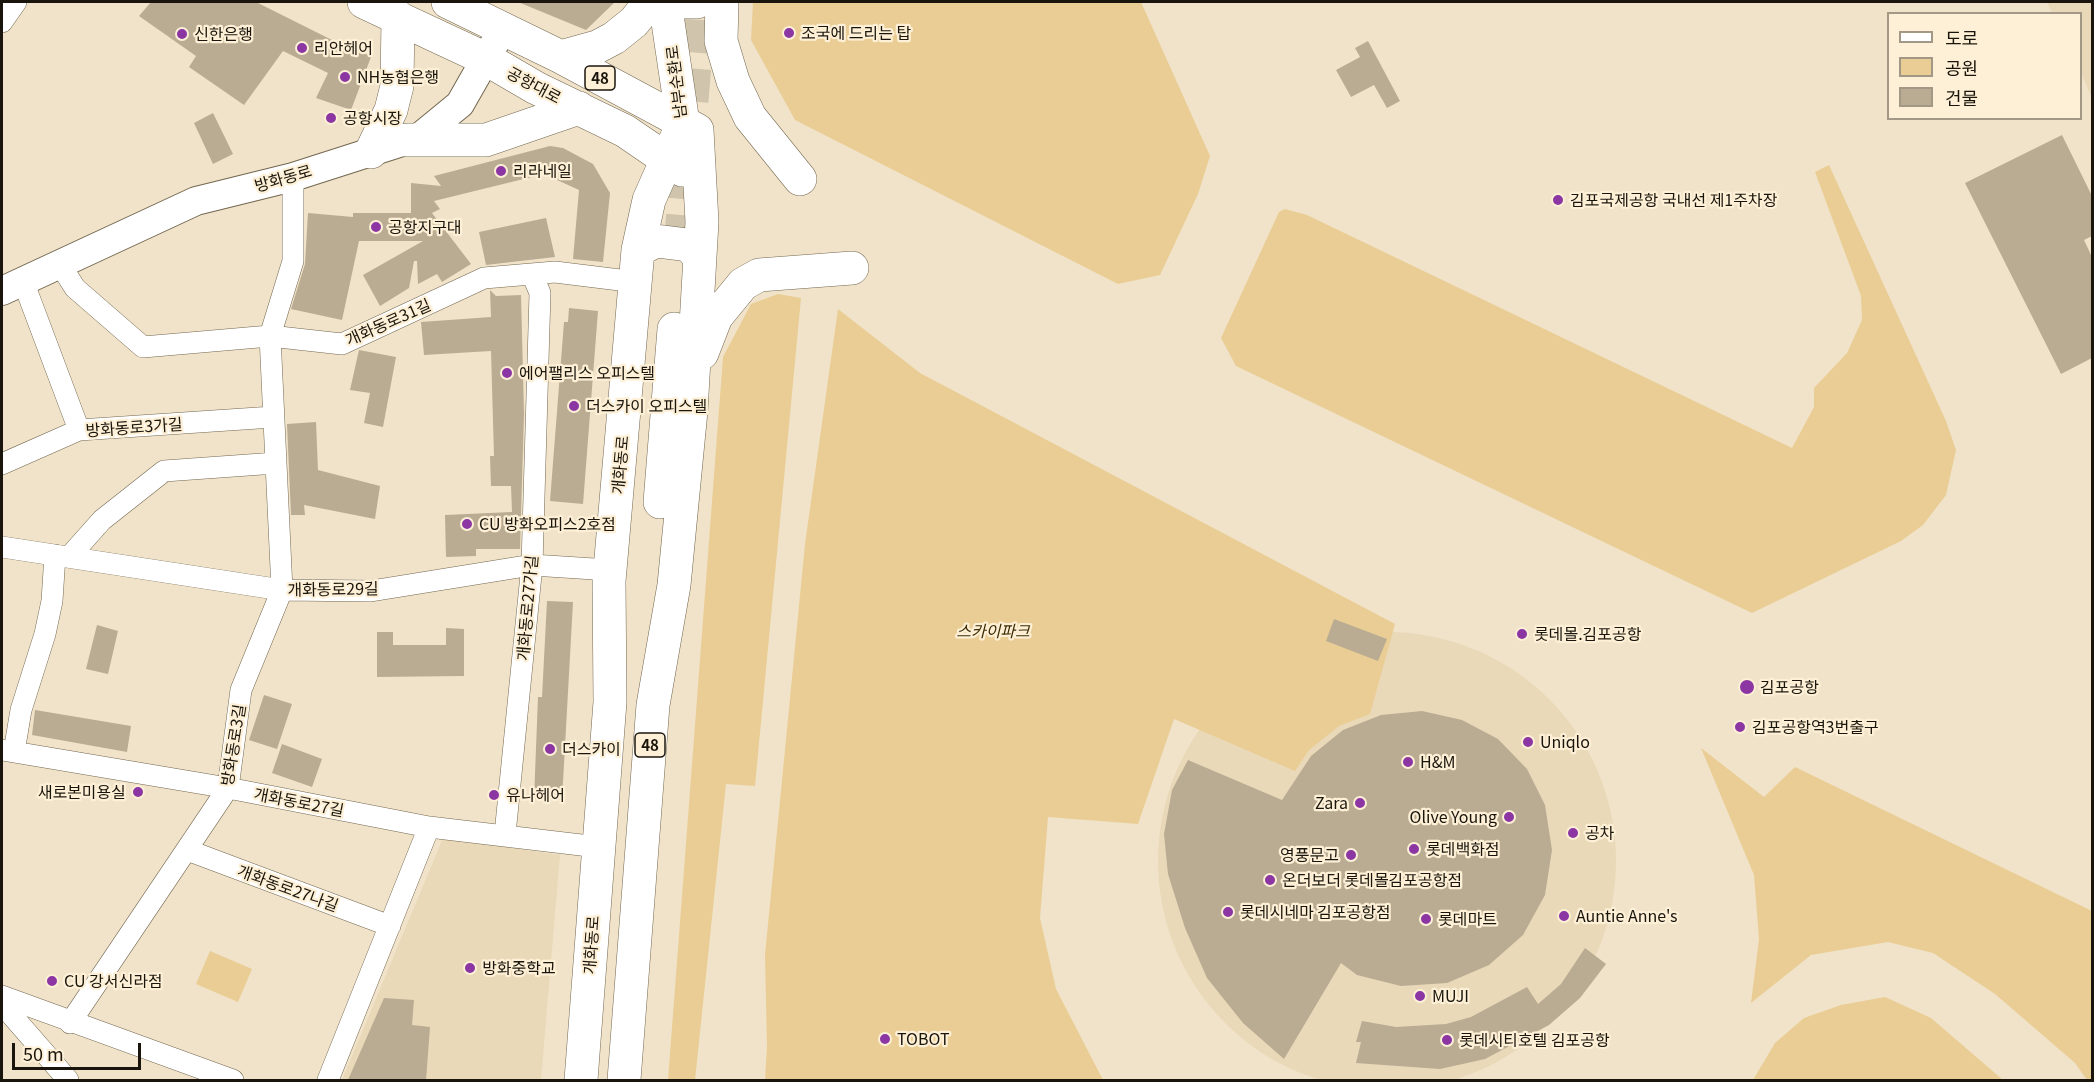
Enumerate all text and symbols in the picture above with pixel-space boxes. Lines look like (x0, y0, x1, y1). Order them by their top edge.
legend (1887, 12, 2082, 120)
place label: 조국에 드리는 탑 (801, 23, 911, 43)
place label: 신한은행 (194, 24, 253, 44)
text: 도로 (1945, 24, 1978, 50)
marker: 조국에 드리는 탑 (782, 26, 796, 40)
marker: 신한은행 (175, 27, 189, 41)
place label: 리안헤어 (314, 38, 373, 58)
marker: 리안헤어 (295, 41, 309, 55)
street label: 남부순환로 (662, 44, 690, 120)
text: 공원 (1945, 54, 1978, 80)
street label: 공항대로 (503, 63, 565, 107)
road number: 48 (585, 66, 615, 90)
place label: NH농협은행 (357, 67, 439, 87)
marker: NH농협은행 (338, 70, 352, 84)
text: 건물 (1945, 84, 1978, 110)
place label: 공항시장 (343, 108, 402, 128)
marker: 공항시장 (324, 111, 338, 125)
street label: 방화동로 (252, 161, 314, 195)
place label: 리라네일 (513, 161, 572, 181)
marker: 리라네일 (494, 164, 508, 178)
place label: 김포국제공항 국내선 제1주차장 (1570, 190, 1777, 210)
marker: 김포국제공항 국내선 제1주차장 (1551, 193, 1565, 207)
place label: 공항지구대 (388, 217, 462, 237)
marker: 공항지구대 (369, 220, 383, 234)
street label: 개화동로31길 (342, 295, 434, 349)
place label: 에어팰리스 오피스텔 (519, 363, 655, 383)
marker: 에어팰리스 오피스텔 (500, 366, 514, 380)
place label: 더스카이 오피스텔 (586, 396, 707, 416)
marker: 더스카이 오피스텔 (567, 399, 581, 413)
street label: 방화동로3가길 (85, 414, 183, 440)
street label: 개화동로 (608, 435, 632, 495)
place label: CU 방화오피스2호점 (479, 514, 616, 534)
marker: CU 방화오피스2호점 (460, 517, 474, 531)
street label: 개화동로27가길 (513, 554, 541, 662)
street label: 개화동로29길 (287, 579, 379, 599)
park label: 스카이파크 (956, 621, 1030, 641)
place label: 롯데몰.김포공항 (1534, 624, 1641, 644)
marker: 롯데몰.김포공항 (1515, 627, 1529, 641)
place label: 김포공항 (1760, 677, 1819, 697)
marker: 김포공항 (1738, 678, 1756, 696)
street label: 방화동로3길 (217, 703, 249, 787)
place label: 김포공항역3번출구 (1752, 717, 1879, 737)
marker: 김포공항역3번출구 (1733, 720, 1747, 734)
place label: Uniqlo (1540, 732, 1590, 752)
road number: 48 (635, 733, 665, 757)
marker: Uniqlo (1521, 735, 1535, 749)
place label: 더스카이 (562, 739, 621, 759)
marker: 더스카이 (543, 742, 557, 756)
place label: H&M (1420, 752, 1456, 772)
marker: H&M (1401, 755, 1415, 769)
place label: 새로본미용실 (38, 782, 126, 802)
street label: 개화동로27길 (252, 784, 346, 820)
marker: 새로본미용실 (131, 785, 145, 799)
place label: 유나헤어 (506, 785, 565, 805)
marker: 유나헤어 (487, 788, 501, 802)
place label: Zara (1315, 793, 1348, 813)
marker: Zara (1353, 796, 1367, 810)
place label: Olive Young (1410, 807, 1497, 827)
marker: Olive Young (1502, 810, 1516, 824)
place label: 공차 (1585, 823, 1614, 843)
marker: 공차 (1566, 826, 1580, 840)
place label: 롯데백화점 (1426, 839, 1500, 859)
marker: 롯데백화점 (1407, 842, 1421, 856)
place label: 영풍문고 (1280, 845, 1339, 865)
marker: 영풍문고 (1344, 848, 1358, 862)
street label: 개화동로27나길 (235, 861, 341, 915)
place label: 온더보더 롯데몰김포공항점 (1282, 870, 1462, 890)
marker: 온더보더 롯데몰김포공항점 (1263, 873, 1277, 887)
place label: 롯데시네마 김포공항점 (1240, 902, 1391, 922)
marker: 롯데시네마 김포공항점 (1221, 905, 1235, 919)
place label: Auntie Anne's (1576, 906, 1678, 926)
place label: 롯데마트 (1438, 909, 1497, 929)
marker: Auntie Anne's (1557, 909, 1571, 923)
marker: 롯데마트 (1419, 912, 1433, 926)
street label: 개화동로 (579, 915, 603, 975)
place label: 방화중학교 (482, 958, 556, 978)
marker: 방화중학교 (463, 961, 477, 975)
place label: CU 강서신라점 (64, 971, 163, 991)
marker: CU 강서신라점 (45, 974, 59, 988)
place label: MUJI (1432, 986, 1469, 1006)
marker: MUJI (1413, 989, 1427, 1003)
place label: TOBOT (897, 1029, 949, 1049)
place label: 롯데시티호텔 김포공항 (1459, 1030, 1610, 1050)
scale bar (15, 1031, 144, 1069)
marker: TOBOT (878, 1032, 892, 1046)
marker: 롯데시티호텔 김포공항 (1440, 1033, 1454, 1047)
text: 50 m (23, 1040, 64, 1066)

